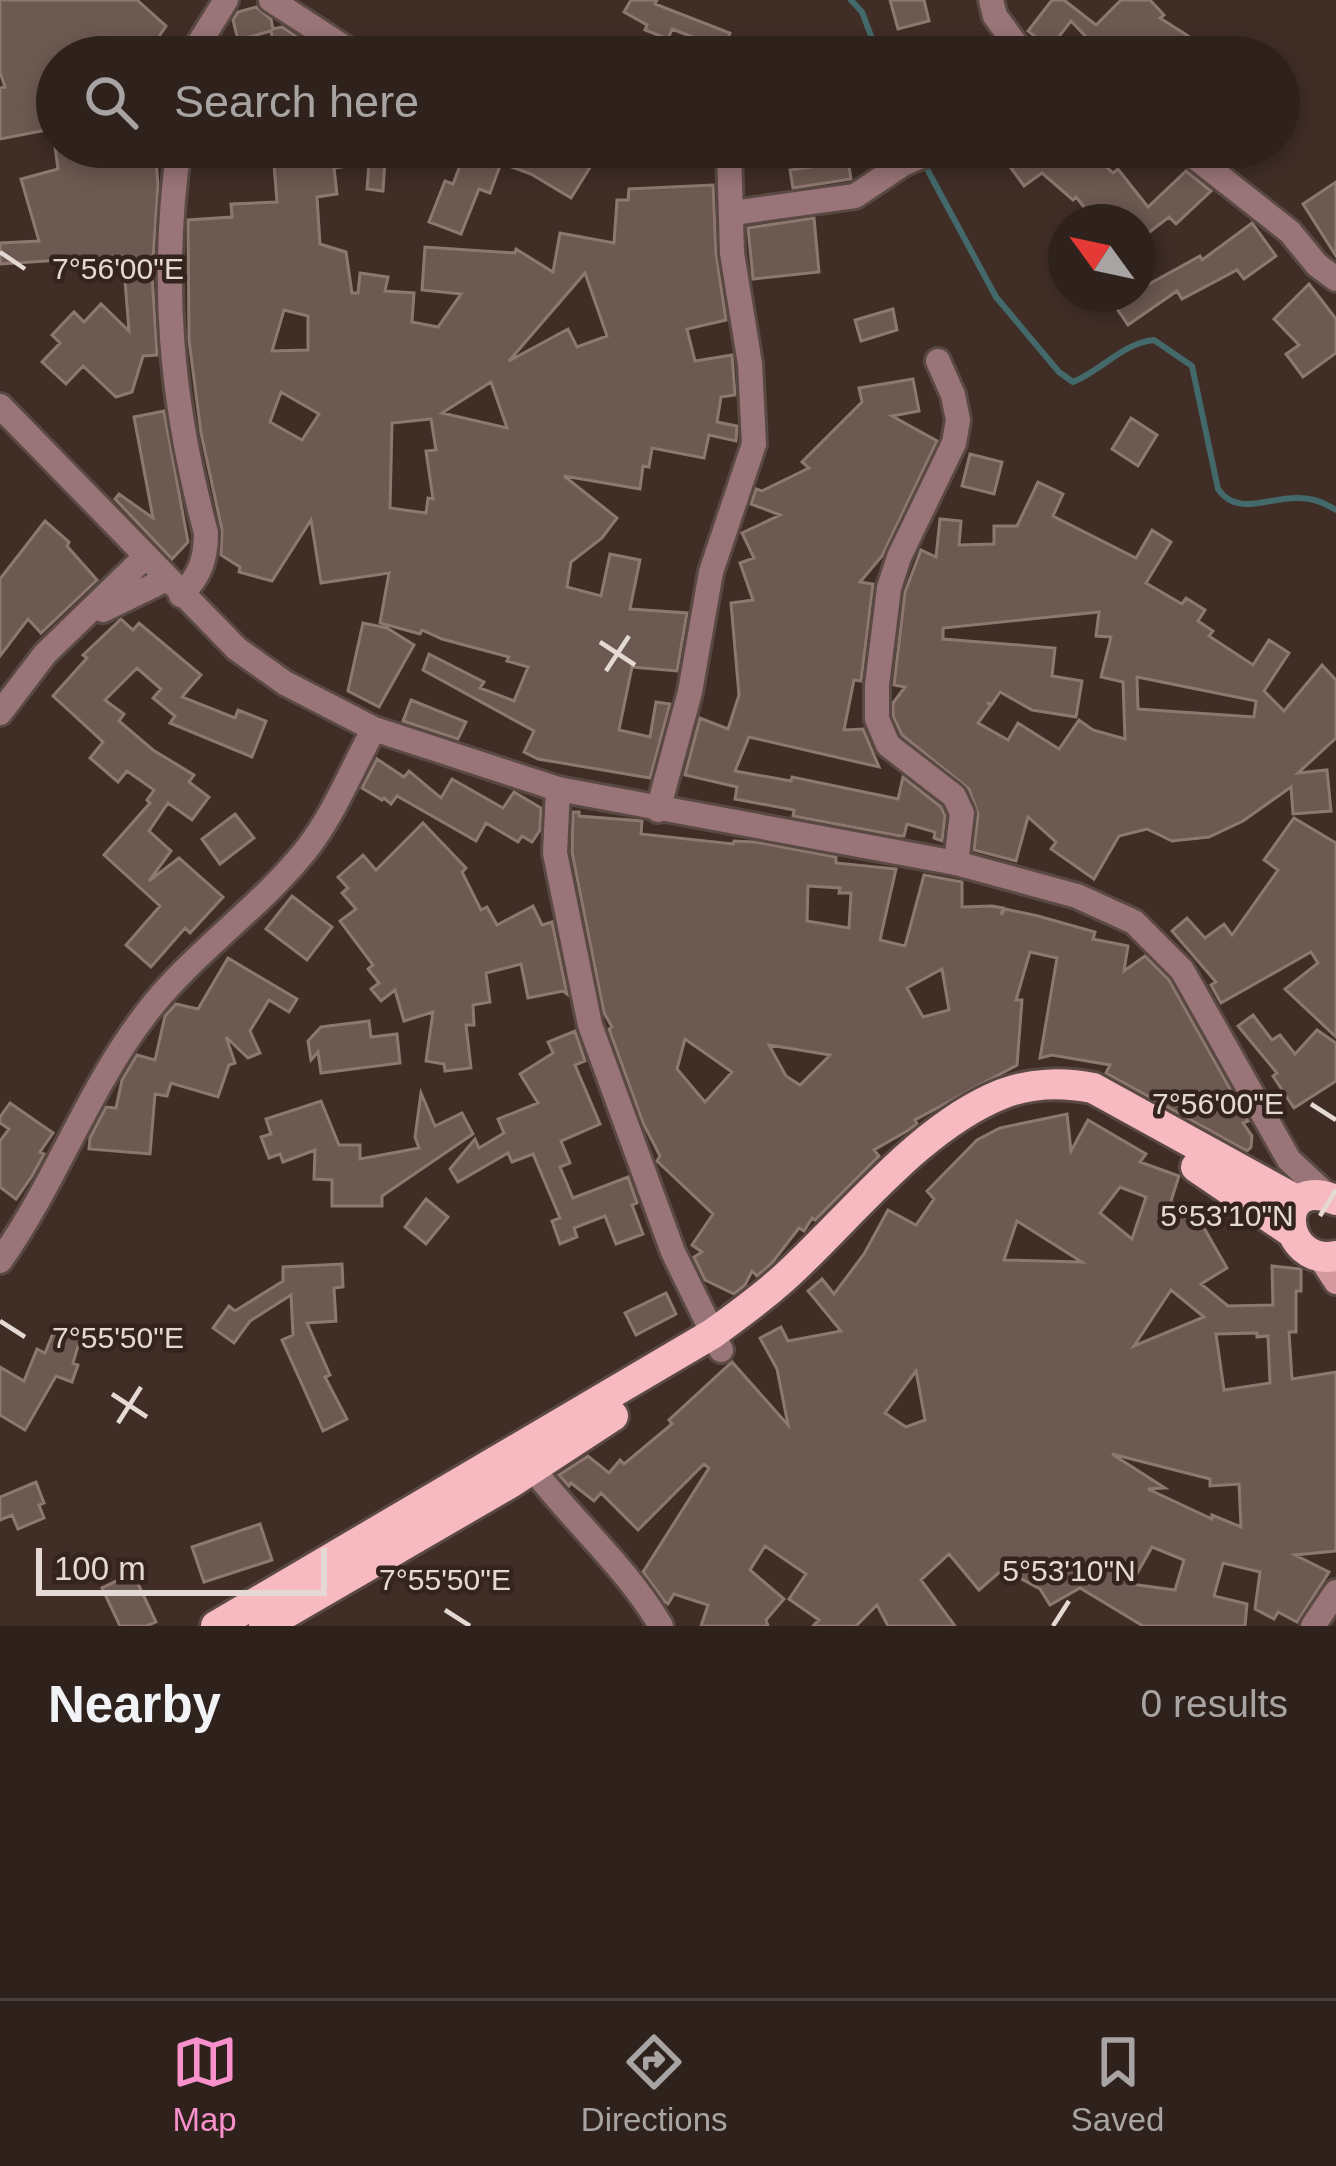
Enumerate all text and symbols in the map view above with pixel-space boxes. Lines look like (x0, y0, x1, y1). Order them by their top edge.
search box (36, 36, 1300, 168)
icon: search (78, 69, 144, 135)
text: Search here (174, 76, 419, 127)
north arrow (1048, 204, 1156, 312)
text: 7°56'00"E (52, 252, 184, 285)
text: 7°56'00"E (1152, 1087, 1284, 1120)
text: 5°53'10"N (1160, 1199, 1294, 1232)
text: 7°55'50"E (52, 1321, 184, 1354)
scale bar (36, 1542, 327, 1595)
text: 100 m (54, 1550, 146, 1587)
text: 5°53'10"N (1002, 1554, 1136, 1587)
text: 7°55'50"E (379, 1563, 511, 1596)
text: Nearby (48, 1676, 221, 1733)
text: 0 results (1141, 1682, 1288, 1725)
tab: Map (172, 2029, 238, 2139)
tab: Directions (581, 2029, 728, 2139)
tab: Saved (1071, 2029, 1164, 2139)

